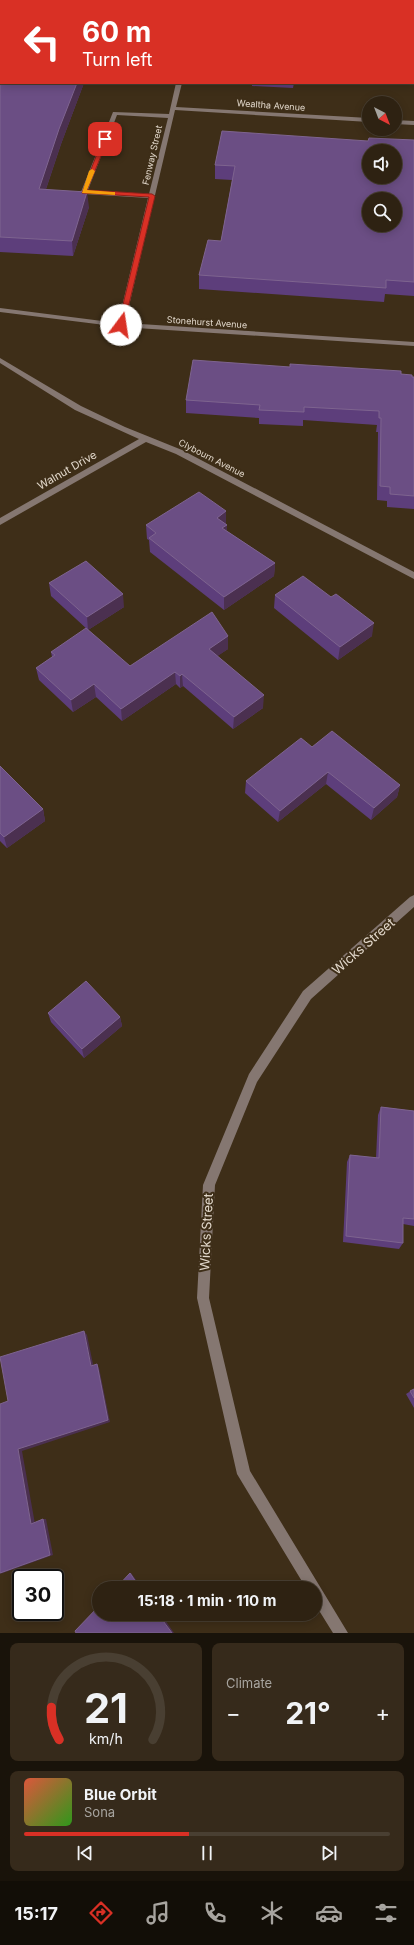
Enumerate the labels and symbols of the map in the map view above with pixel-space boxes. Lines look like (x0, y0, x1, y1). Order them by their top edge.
north arrow (362, 96, 402, 136)
street label: Wealtha Avenue (236, 97, 306, 113)
pin (88, 122, 122, 156)
street label: Fenway Street (140, 124, 164, 186)
position arrow (100, 304, 142, 346)
street label: Stonehurst Avenue (166, 314, 248, 330)
street label: Clybourn Avenue (177, 437, 247, 479)
street label: Walnut Drive (35, 447, 99, 493)
street label: Wicks Street (328, 914, 398, 978)
street label: Wicks Street (196, 1193, 216, 1271)
speed limit sign: 30 (12, 1569, 64, 1621)

